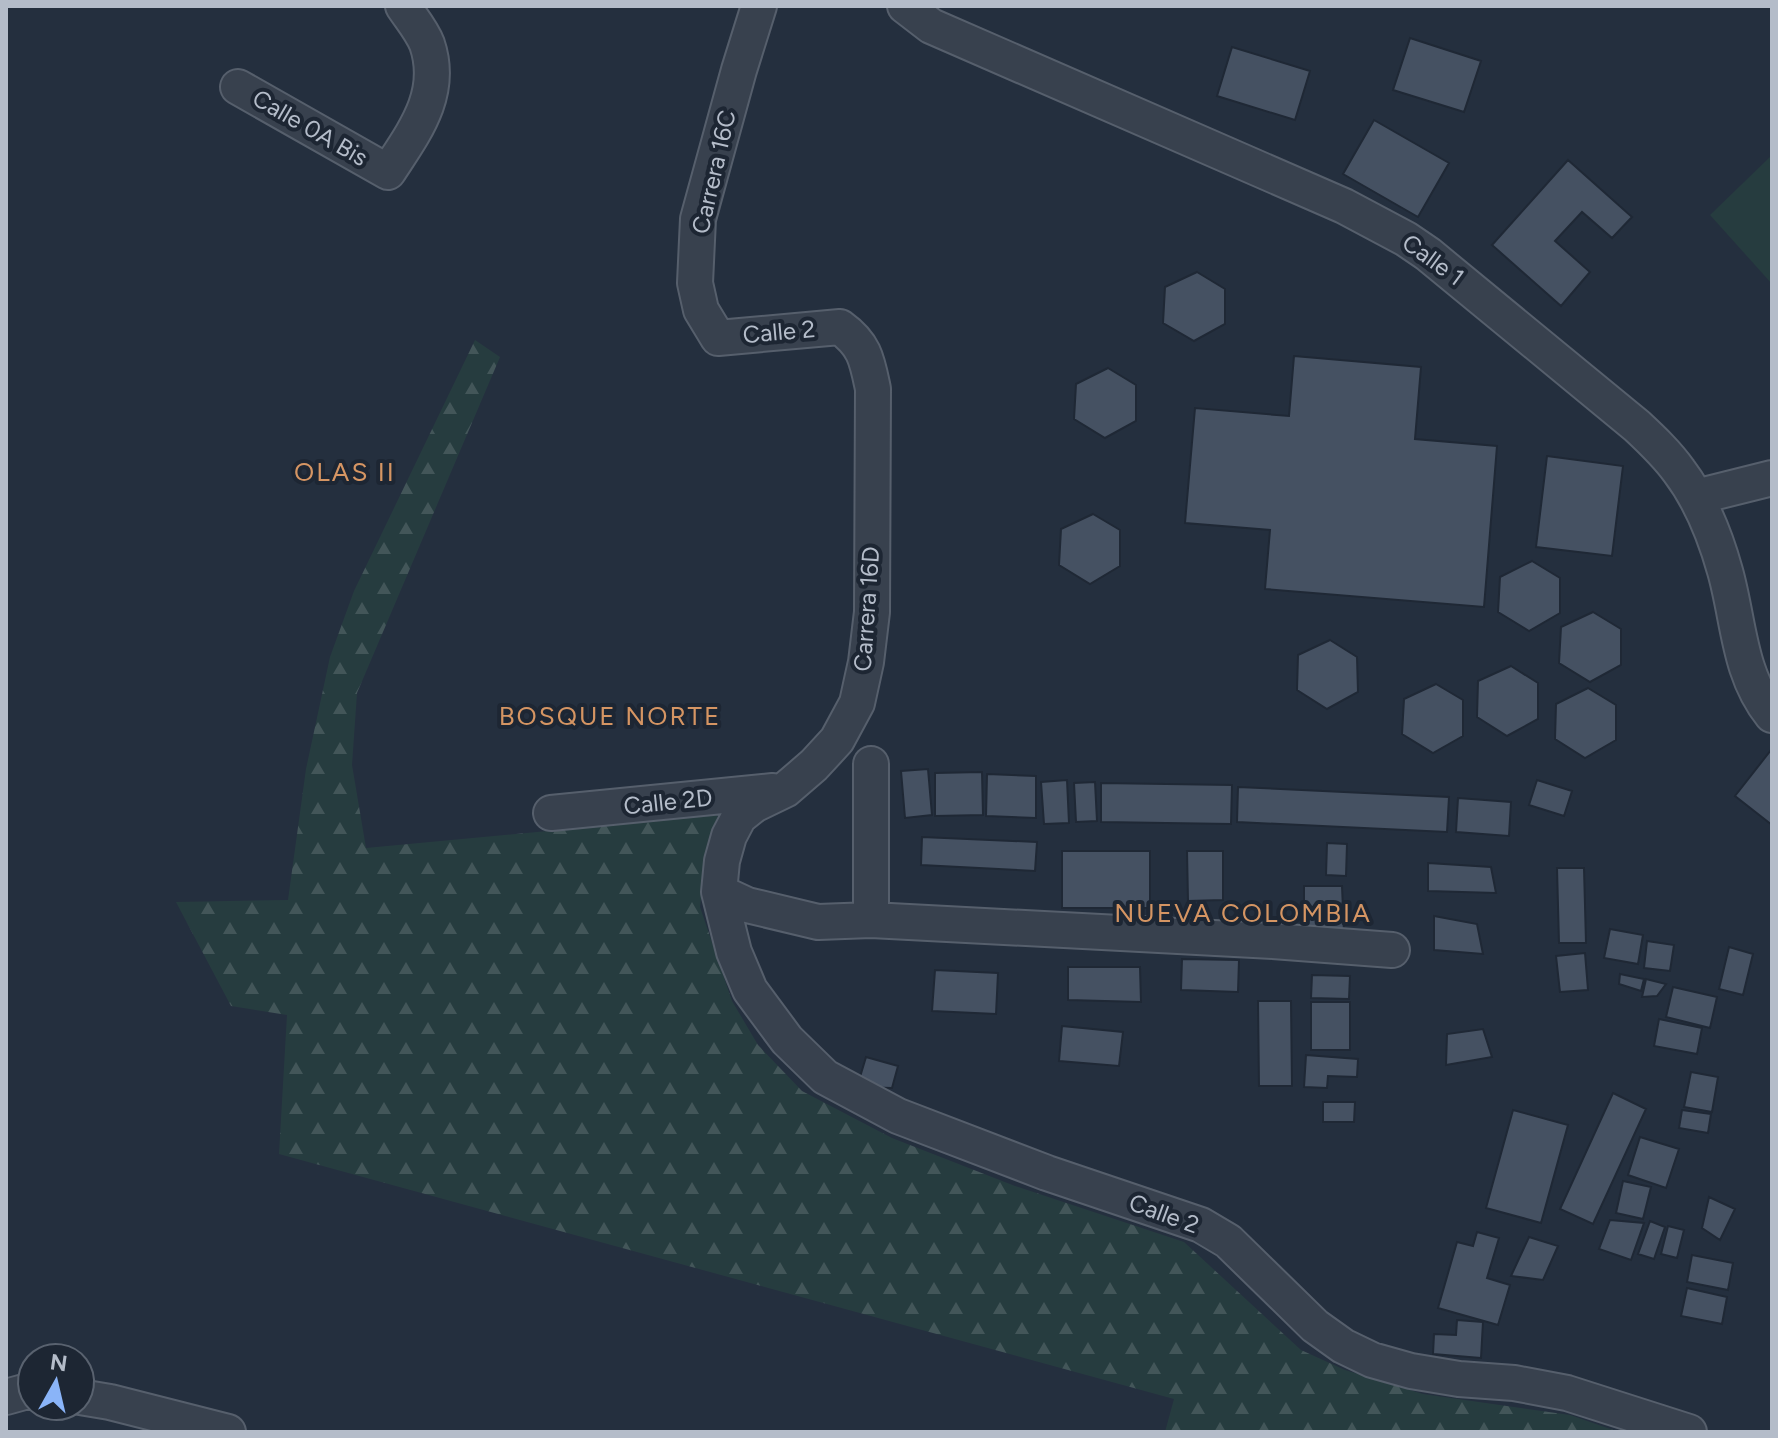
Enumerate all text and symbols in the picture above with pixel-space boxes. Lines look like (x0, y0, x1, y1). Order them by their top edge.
street label: Calle 0A Bis (248, 83, 373, 172)
street label: Carrera 16C (685, 107, 742, 237)
street label: Calle 1 (1397, 228, 1470, 292)
street label: Calle 2 (742, 314, 816, 349)
district label: OLAS II (294, 456, 396, 488)
street label: Carrera 16D (848, 546, 885, 672)
district label: BOSQUE NORTE (499, 700, 721, 732)
street label: Calle 2D (622, 782, 714, 821)
district label: NUEVA COLOMBIA (1114, 897, 1372, 929)
street label: Calle 2 (1125, 1187, 1203, 1240)
north arrow (16, 1342, 96, 1422)
text: N (48, 1348, 69, 1377)

